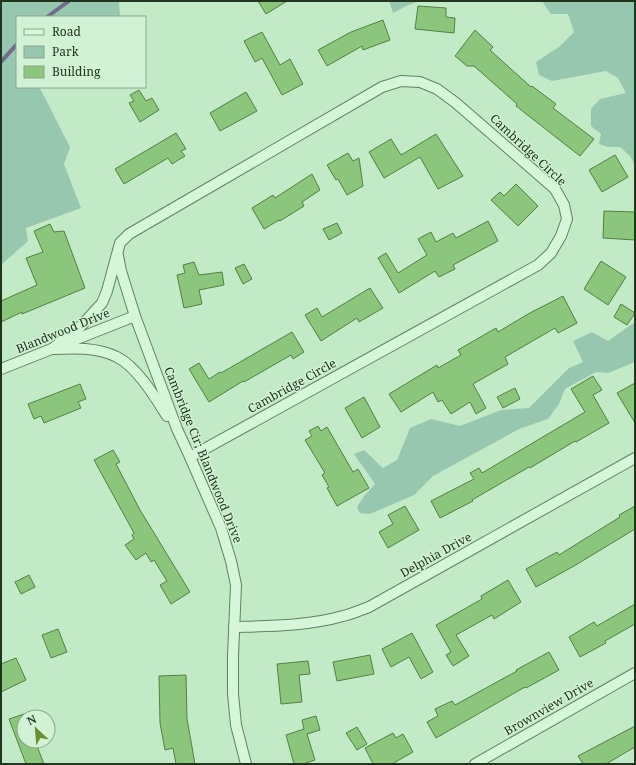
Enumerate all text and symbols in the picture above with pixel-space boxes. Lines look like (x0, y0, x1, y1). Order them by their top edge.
legend (16, 16, 146, 88)
text: Road (52, 23, 82, 40)
text: Park (52, 43, 80, 60)
text: Building (52, 63, 101, 80)
street label: Cambridge Circle (486, 110, 570, 189)
street label: Blandwood Drive (13, 304, 112, 357)
street label: Cambridge Circle (245, 354, 339, 417)
street label: Cambridge Cir; Blandwood Drive (160, 364, 247, 546)
street label: Delphia Drive (397, 528, 474, 581)
street label: Brownview Drive (501, 674, 597, 739)
north arrow (16, 709, 56, 749)
text: N (24, 711, 39, 728)

